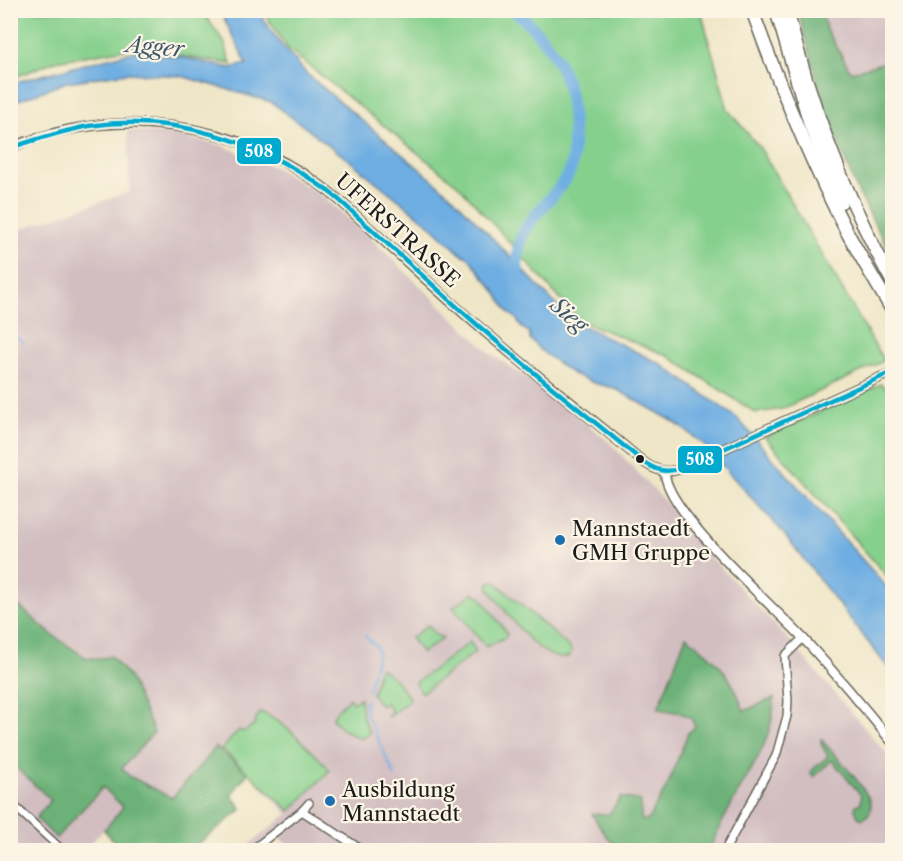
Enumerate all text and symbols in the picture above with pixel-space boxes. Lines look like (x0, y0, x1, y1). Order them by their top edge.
water label: Agger (122, 31, 187, 63)
line badge: 508 (236, 137, 282, 165)
text: 508 (245, 141, 274, 161)
street label: UFERSTRASSE (331, 168, 465, 292)
water label: Sieg (543, 290, 594, 340)
line badge: 508 (677, 445, 723, 474)
text: 508 (686, 449, 715, 469)
unlabelled marker (634, 453, 646, 465)
place label: Mannstaedt GMH Gruppe (572, 516, 710, 565)
marker: Mannstaedt GMH Gruppe (553, 533, 567, 547)
place label: Ausbildung Mannstaedt (341, 777, 460, 826)
marker: Ausbildung Mannstaedt (323, 794, 337, 808)

